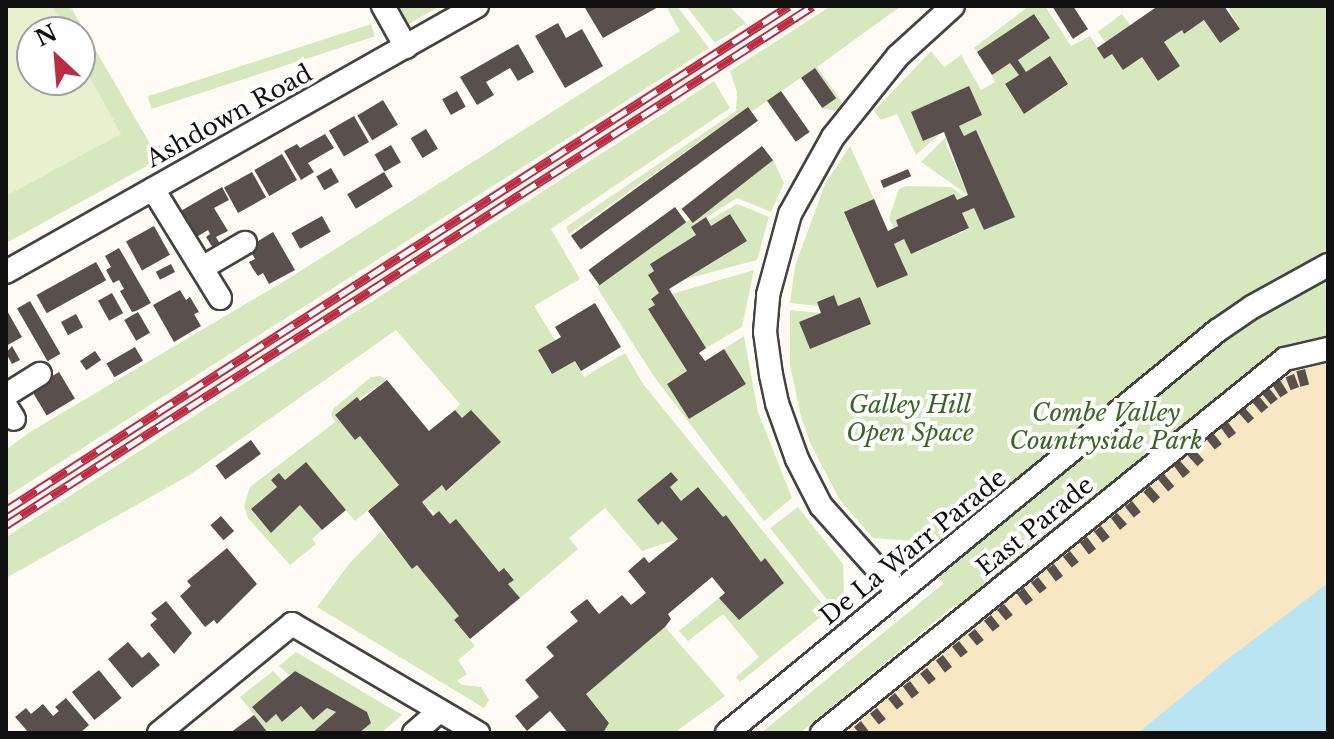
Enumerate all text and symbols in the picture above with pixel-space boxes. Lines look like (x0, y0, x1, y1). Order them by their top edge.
north arrow (16, 16, 96, 96)
text: N (31, 19, 61, 52)
street label: Ashdown Road (141, 59, 317, 173)
park label: Galley Hill Open Space (846, 391, 974, 447)
park label: Combe Valley Countryside Park (1009, 399, 1203, 455)
street label: De La Warr Parade (813, 463, 1013, 631)
street label: East Parade (971, 470, 1099, 582)

